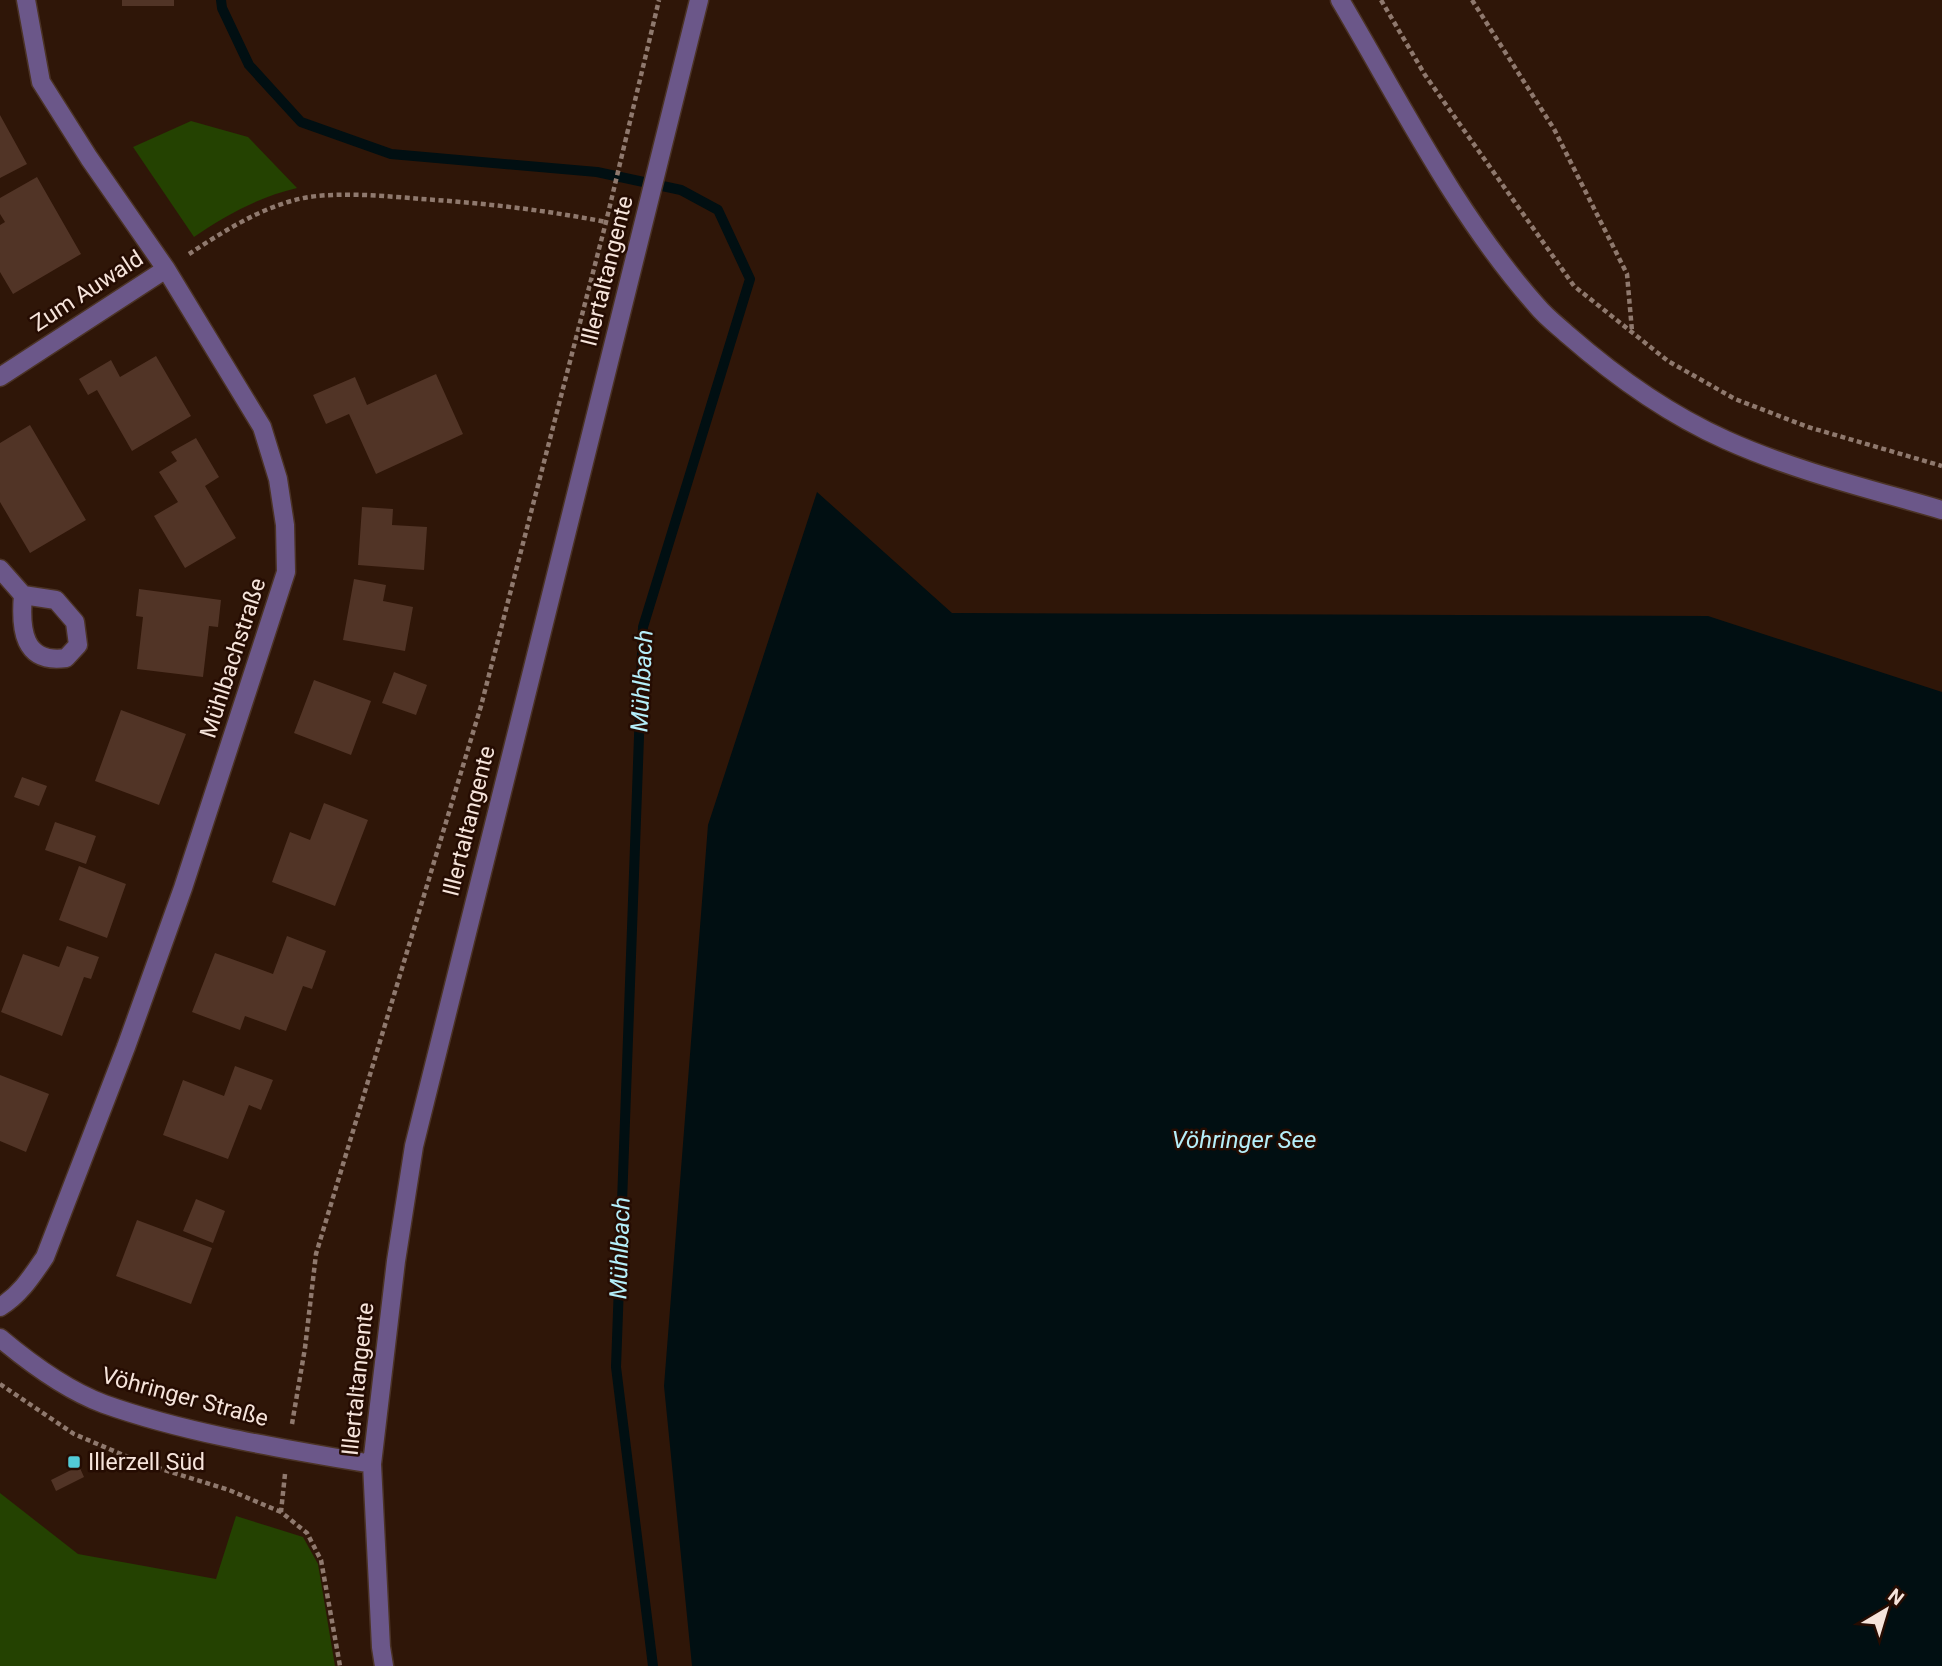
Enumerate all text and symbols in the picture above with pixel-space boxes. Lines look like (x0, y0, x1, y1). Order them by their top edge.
street label: Illertaltangente (575, 193, 639, 349)
street label: Zum Auwald (26, 245, 148, 337)
street label: Mühlbachstraße (194, 575, 272, 741)
water label: Mühlbach (625, 629, 659, 733)
street label: Illertaltangente (437, 743, 501, 899)
water label: Vöhringer See (1172, 1126, 1316, 1154)
water label: Mühlbach (604, 1196, 636, 1300)
street label: Illertaltangente (337, 1301, 379, 1457)
street label: Vöhringer Straße (99, 1362, 271, 1432)
place label: Illerzell Süd (88, 1449, 205, 1476)
marker: Illerzell Süd (66, 1454, 82, 1470)
north arrow (1851, 1575, 1921, 1645)
text: N (1884, 1584, 1909, 1610)

